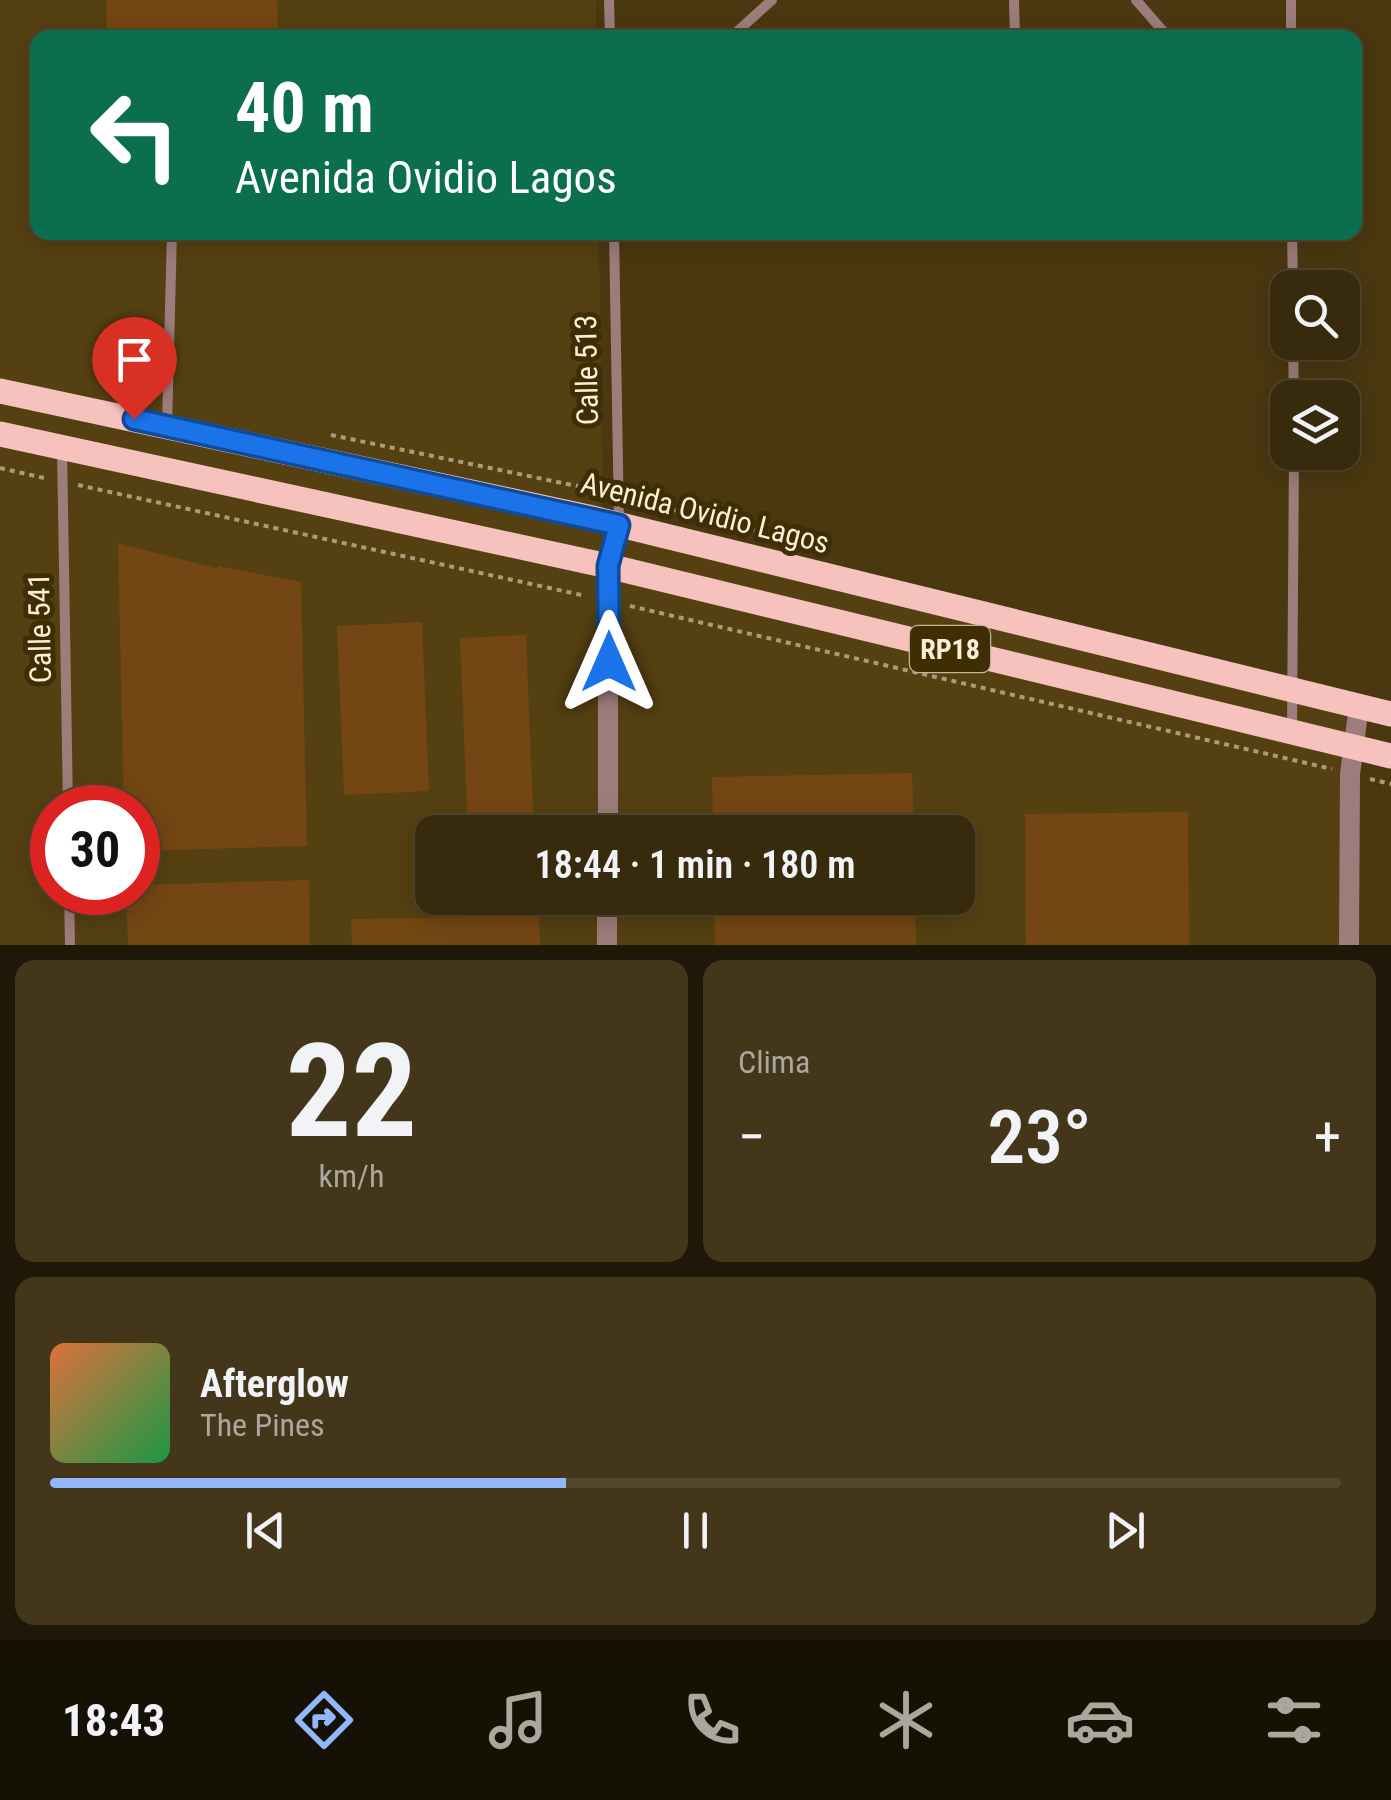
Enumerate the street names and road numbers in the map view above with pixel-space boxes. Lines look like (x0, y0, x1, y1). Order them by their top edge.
street label: Calle 513 (568, 314, 605, 426)
street label: Avenida Ovidio Lagos (577, 465, 833, 560)
street label: Calle 541 (21, 572, 58, 684)
road number: RP18 (910, 626, 990, 672)

